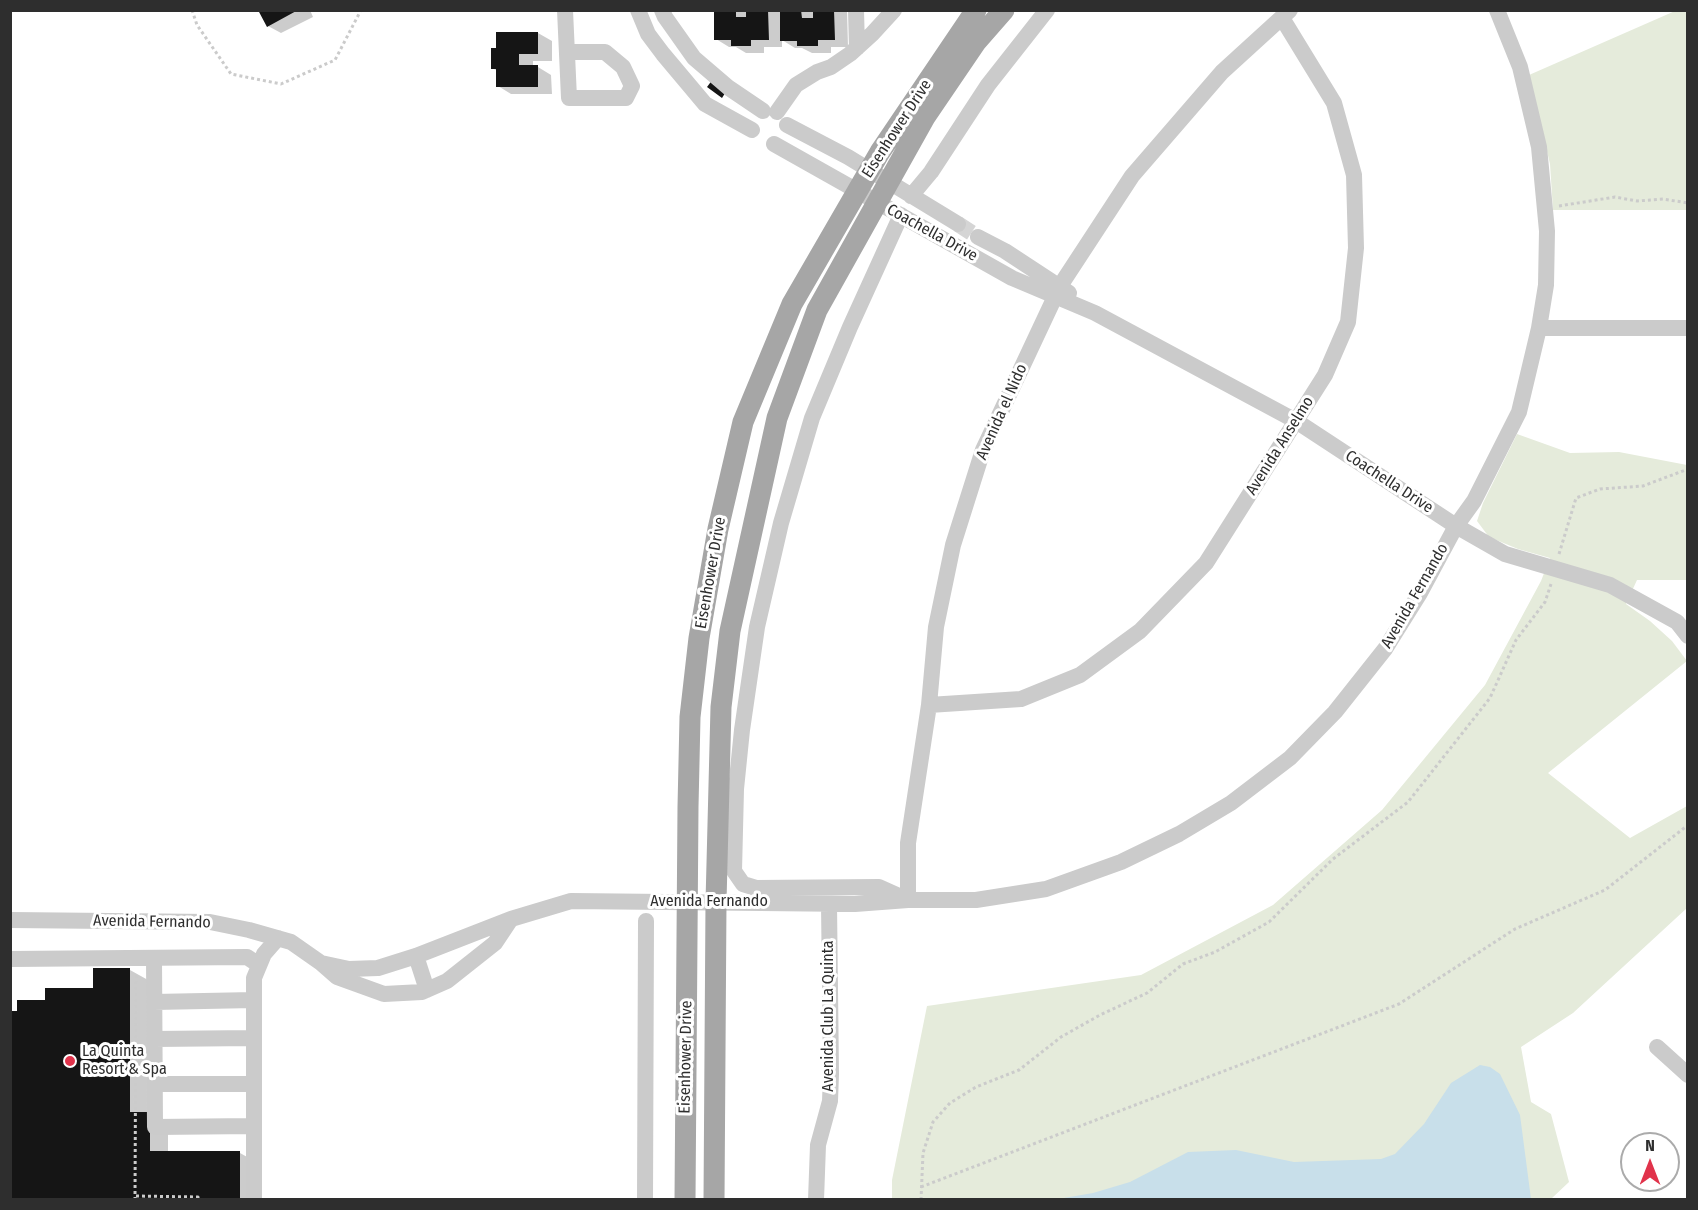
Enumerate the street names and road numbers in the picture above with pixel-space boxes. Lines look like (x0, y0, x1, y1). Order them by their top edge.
street label: Eisenhower Drive (858, 76, 936, 182)
street label: Coachella Drive (883, 200, 981, 266)
street label: Avenida el Nido (972, 361, 1032, 463)
street label: Avenida Anselmo (1242, 393, 1318, 499)
street label: Coachella Drive (1341, 446, 1437, 518)
street label: Eisenhower Drive (692, 516, 730, 630)
street label: Avenida Fernando (1377, 540, 1453, 652)
street label: Avenida Fernando (650, 892, 768, 912)
street label: Avenida Fernando (93, 911, 211, 933)
street label: Avenida Club La Quinta (819, 940, 839, 1092)
street label: Eisenhower Drive (675, 1000, 697, 1114)

